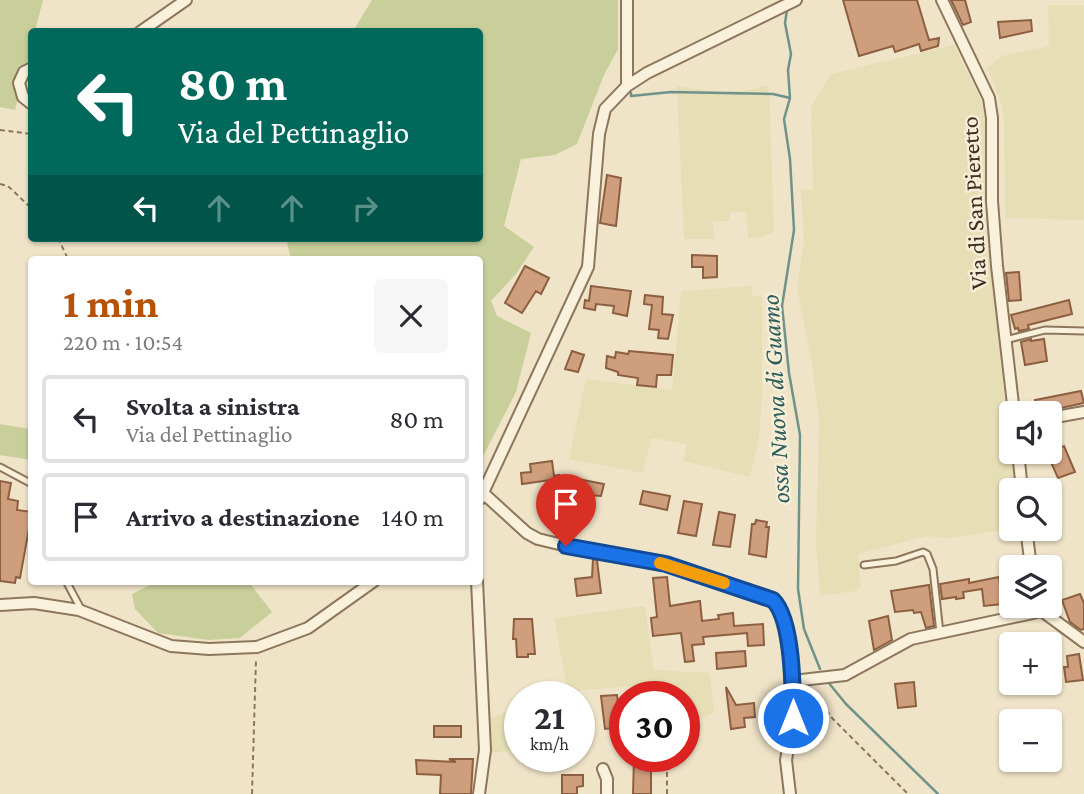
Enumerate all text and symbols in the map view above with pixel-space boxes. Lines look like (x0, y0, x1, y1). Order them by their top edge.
icon: left (63, 56, 154, 147)
text: 80 m (178, 56, 287, 111)
text: Via del Pettinaglio (178, 114, 409, 150)
street label: Via di San Pieretto (955, 116, 992, 290)
icon: left (127, 189, 165, 227)
icon: ahead (200, 189, 238, 227)
icon: ahead (273, 189, 311, 227)
icon: right (346, 189, 384, 227)
text: 1 min (63, 279, 159, 326)
button: close (374, 279, 448, 353)
water label: ossa Nuova di Guamo (756, 294, 795, 504)
text: 220 m · 10:54 (63, 329, 183, 355)
text: Svolta a sinistra (126, 392, 300, 421)
icon: left (67, 400, 105, 438)
map controls (999, 401, 1062, 772)
button: sound (999, 401, 1062, 464)
text: 80 m (390, 405, 444, 434)
text: Via del Pettinaglio (126, 421, 292, 447)
pin (536, 474, 596, 546)
button: search (999, 478, 1062, 541)
icon: arrive (547, 485, 585, 523)
icon: arrive (67, 498, 105, 536)
text: Arrivo a destinazione (126, 503, 360, 532)
text: 140 m (382, 503, 444, 532)
button: layers (999, 555, 1062, 618)
button: + (999, 632, 1062, 695)
speed limit sign: 30 (609, 681, 700, 772)
position arrow (756, 681, 830, 755)
text: 21 (534, 698, 565, 737)
button: − (999, 709, 1062, 772)
text: km/h (530, 734, 569, 754)

